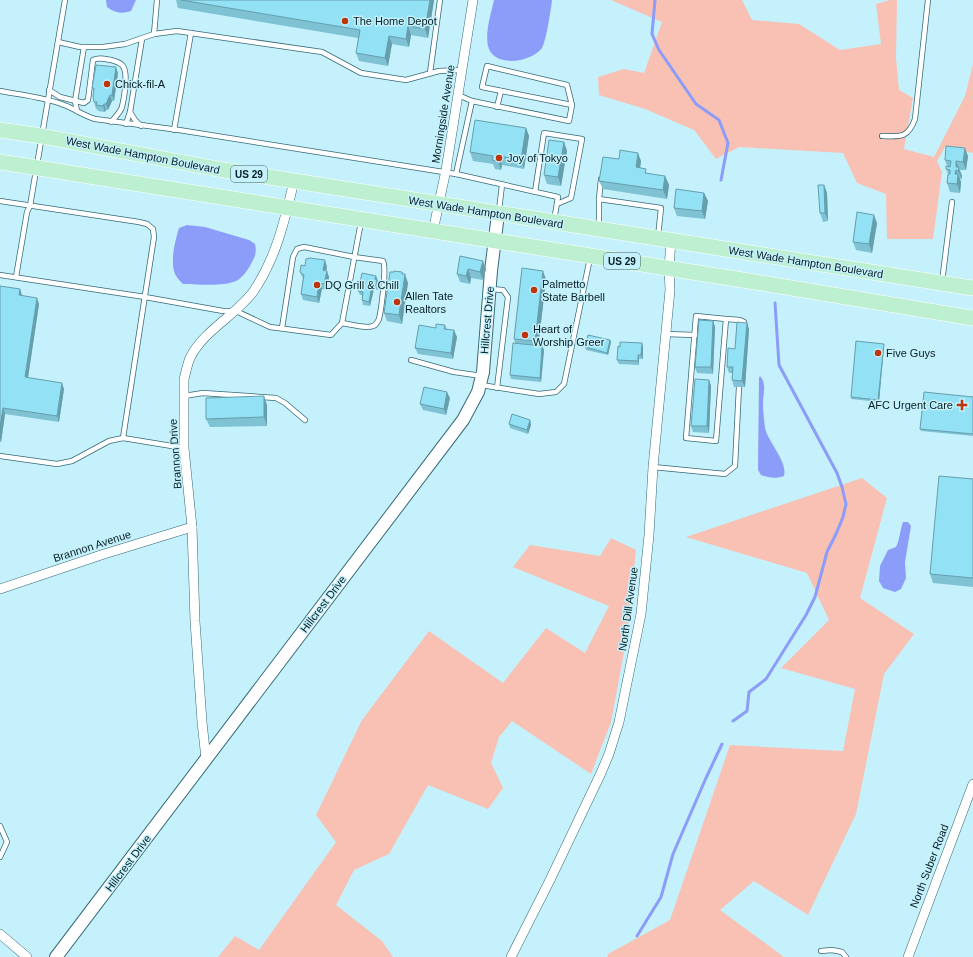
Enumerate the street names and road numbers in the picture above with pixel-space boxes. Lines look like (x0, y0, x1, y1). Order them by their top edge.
street label: Morningside Avenue (429, 64, 457, 164)
street label: West Wade Hampton Boulevard (65, 134, 221, 176)
road number: US 29 (231, 166, 267, 182)
street label: West Wade Hampton Boulevard (408, 194, 564, 230)
street label: West Wade Hampton Boulevard (728, 244, 884, 280)
road number: US 29 (604, 253, 640, 269)
street label: Hillcrest Drive (478, 286, 496, 354)
street label: Brannon Drive (167, 419, 183, 489)
street label: Brannon Avenue (52, 528, 132, 564)
street label: North Dill Avenue (616, 566, 640, 652)
street label: Hillcrest Drive (298, 573, 348, 635)
street label: North Suber Road (908, 822, 950, 910)
street label: Hillcrest Drive (103, 832, 153, 894)

